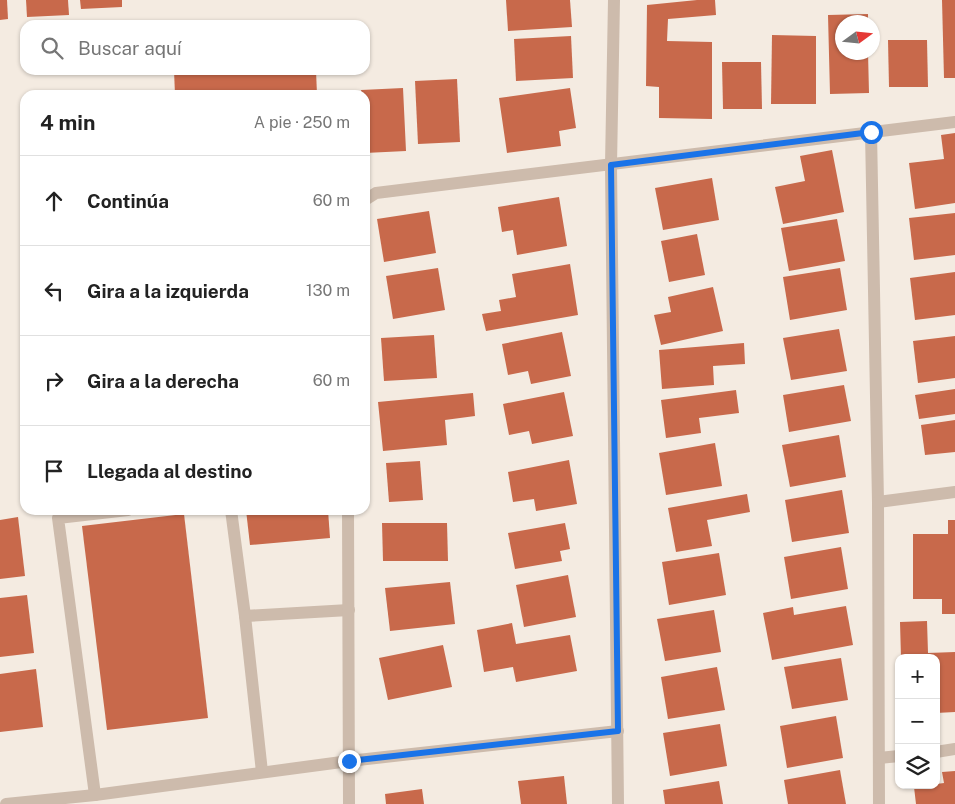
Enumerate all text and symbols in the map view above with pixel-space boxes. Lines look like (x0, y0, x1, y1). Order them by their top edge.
north arrow (835, 15, 880, 60)
search box (20, 20, 370, 75)
icon: search (38, 34, 66, 62)
text: Buscar aquí (78, 37, 182, 59)
text: 4 min (40, 110, 95, 135)
text: A pie · 250 m (254, 113, 350, 132)
route start (860, 121, 883, 144)
icon: ahead (40, 187, 68, 215)
text: Continúa (87, 190, 169, 212)
text: 60 m (313, 191, 350, 210)
icon: left (40, 277, 68, 305)
text: Gira a la izquierda (87, 280, 249, 302)
text: 130 m (306, 281, 350, 300)
icon: right (40, 367, 68, 395)
text: Gira a la derecha (87, 370, 239, 392)
text: 60 m (313, 371, 350, 390)
icon: arrive (40, 457, 68, 485)
text: Llegada al destino (87, 460, 252, 482)
map controls (895, 654, 940, 789)
button: + (895, 654, 940, 699)
button: − (895, 699, 940, 744)
button: layers (895, 744, 940, 789)
route end (338, 750, 361, 773)

